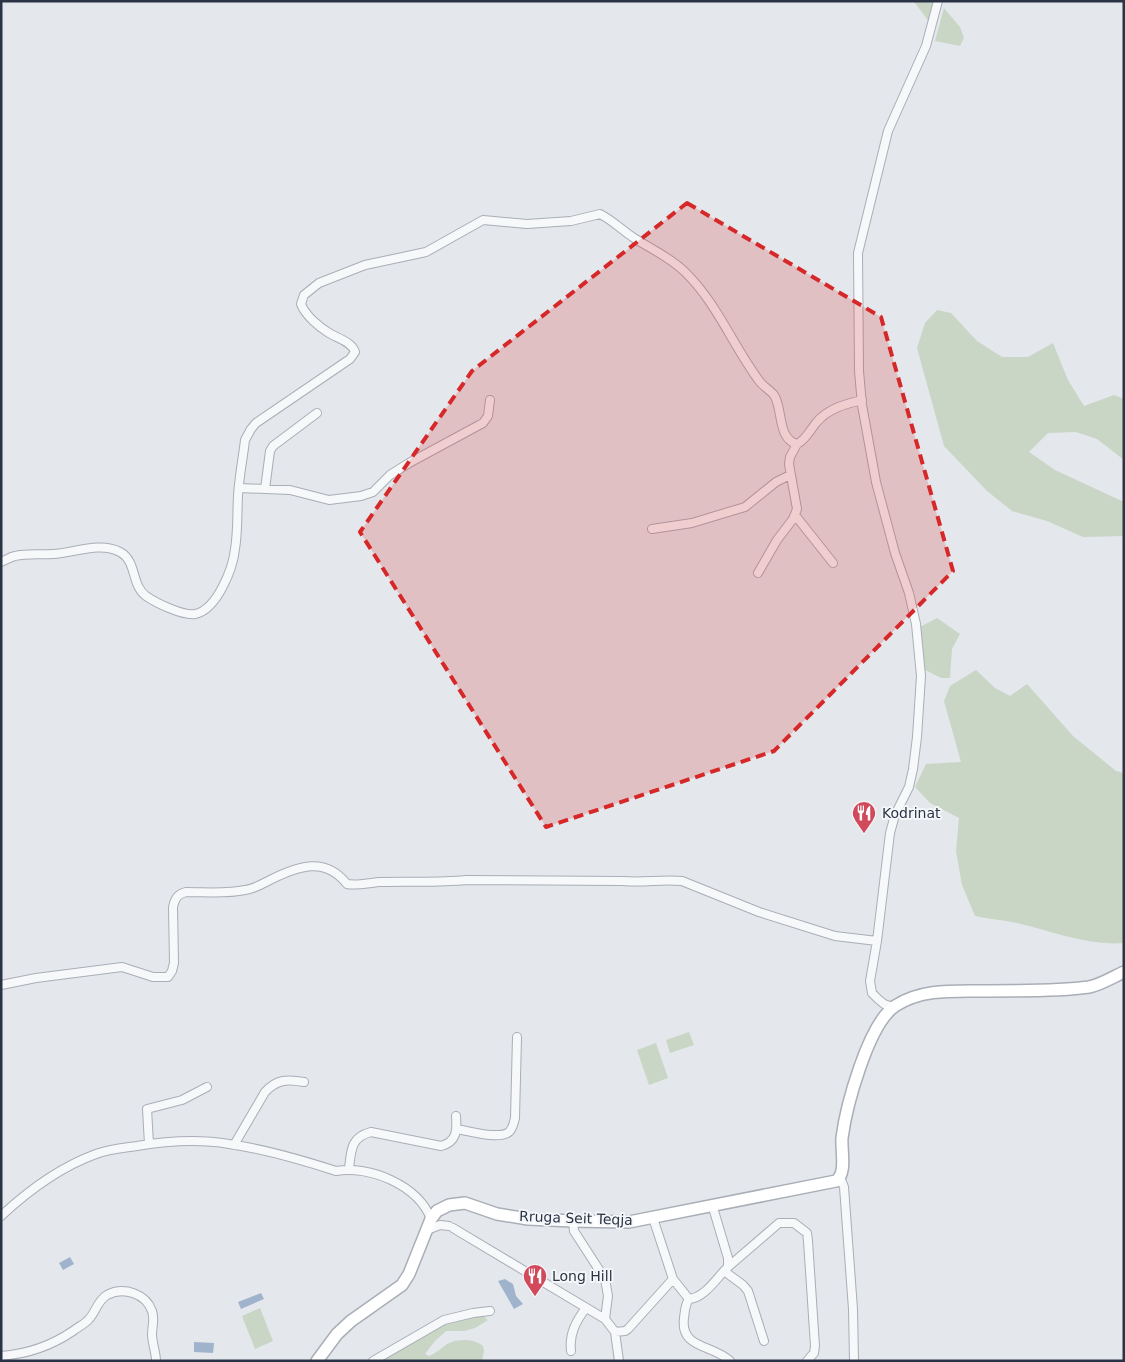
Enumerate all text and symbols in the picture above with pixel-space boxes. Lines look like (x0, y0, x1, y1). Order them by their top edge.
restaurant icon: Kodrinat (851, 800, 877, 834)
place label: Kodrinat (882, 805, 941, 821)
street label: Rruga Seit Teqja (519, 1208, 633, 1228)
restaurant icon: Long Hill (522, 1263, 548, 1297)
place label: Long Hill (552, 1268, 613, 1284)

